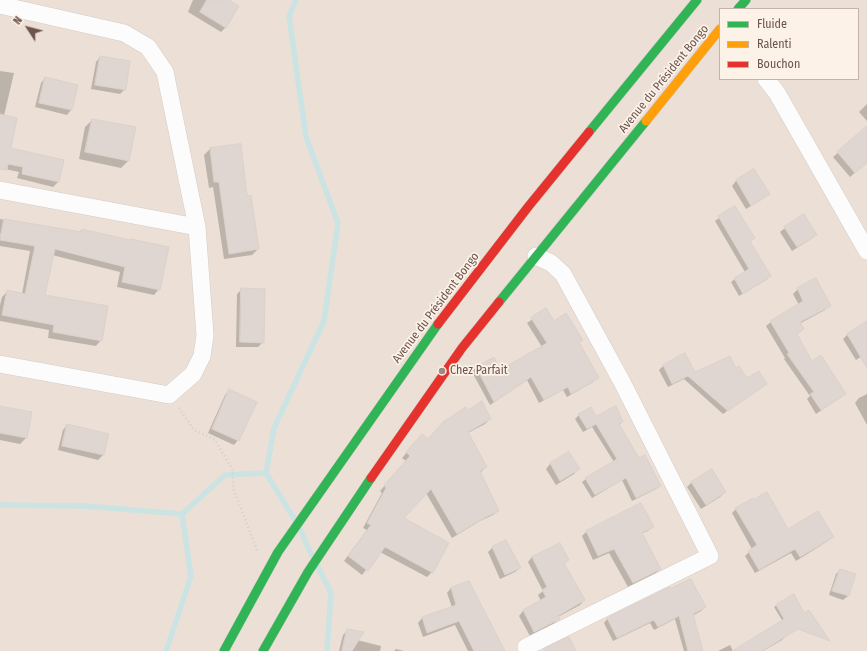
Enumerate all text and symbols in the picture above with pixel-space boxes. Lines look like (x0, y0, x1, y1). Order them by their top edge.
north arrow (8, 8, 48, 48)
legend (719, 8, 859, 80)
text: N (11, 14, 25, 27)
text: Fluide (757, 17, 787, 31)
street label: Avenue du Président Bongo (616, 22, 712, 136)
text: Ralenti (757, 37, 792, 51)
text: Bouchon (757, 57, 800, 71)
street label: Avenue du Président Bongo (390, 250, 482, 366)
place label: Chez Parfait (450, 364, 508, 378)
marker: Chez Parfait (437, 366, 447, 376)

